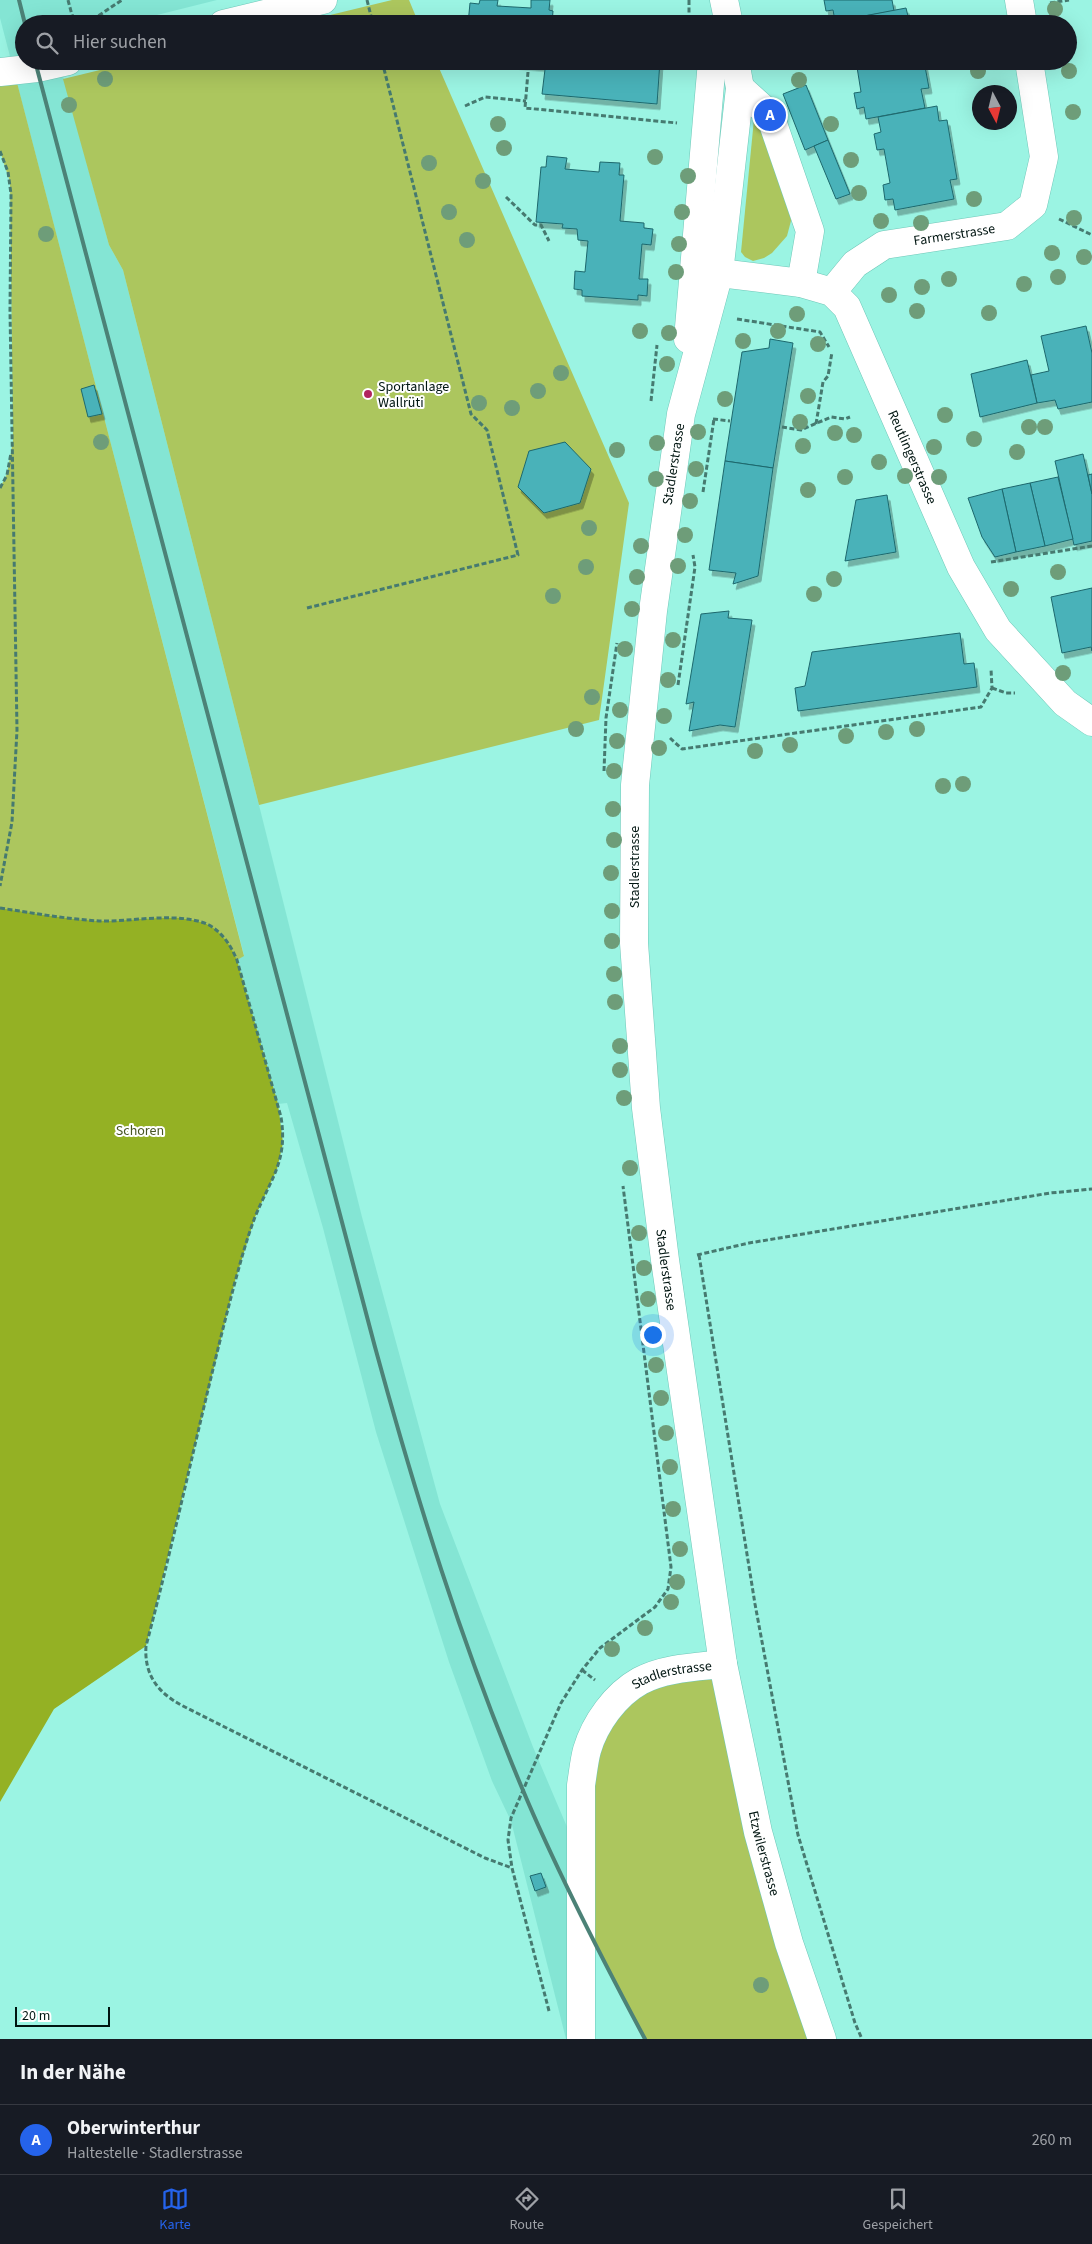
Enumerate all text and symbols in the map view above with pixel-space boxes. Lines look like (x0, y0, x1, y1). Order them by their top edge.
search box (15, 15, 1077, 70)
icon: search (33, 29, 61, 57)
text: Hier suchen (73, 29, 167, 56)
north arrow (972, 85, 1017, 130)
pin: A (754, 96, 786, 134)
street label: Farmerstrasse (912, 219, 997, 251)
place label: Sportanlage Wallrüti (378, 377, 449, 413)
marker: Sportanlage Wallrüti (362, 388, 374, 400)
street label: Reutlingerstrasse (882, 407, 941, 508)
street label: Stadlerstrasse (658, 422, 690, 506)
street label: Stadlerstrasse (625, 826, 645, 908)
park label: Schoren (116, 1121, 164, 1141)
street label: Stadlerstrasse (650, 1228, 681, 1312)
your location (640, 1322, 666, 1348)
street label: Stadlerstrasse (628, 1656, 713, 1695)
street label: Etzwilerstrasse (743, 1809, 784, 1898)
scale bar (15, 2004, 110, 2027)
text: 20 m (22, 2006, 50, 2026)
text: In der Nähe (20, 2057, 126, 2087)
text: Oberwinterthur (67, 2115, 200, 2142)
text: A (31, 2129, 41, 2151)
text: 260 m (1032, 2129, 1072, 2151)
text: Haltestelle · Stadlerstrasse (67, 2142, 243, 2164)
tab: Karte (159, 2185, 191, 2235)
tab: Route (509, 2185, 544, 2235)
tab: Gespeichert (863, 2185, 933, 2235)

